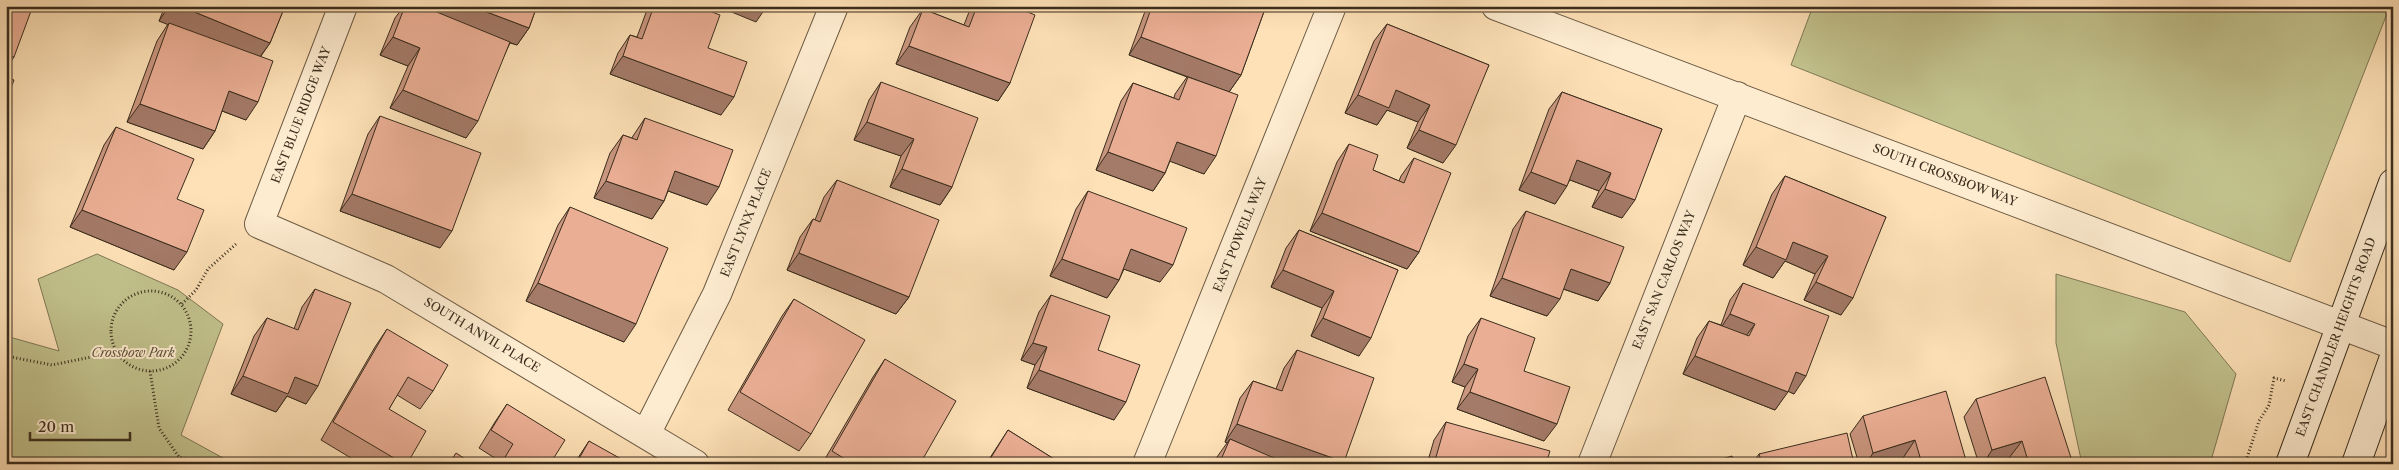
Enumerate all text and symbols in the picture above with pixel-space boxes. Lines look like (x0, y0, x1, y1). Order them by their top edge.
street label: EAST BLUE RIDGE WAY (267, 44, 334, 185)
street label: SOUTH CROSSBOW WAY (1871, 140, 2020, 209)
street label: EAST LYNX PLACE (717, 166, 774, 279)
street label: EAST POWELL WAY (1210, 175, 1270, 294)
street label: EAST SAN CARLOS WAY (1629, 208, 1699, 351)
street label: EAST CHANDLER HEIGHTS ROAD (2292, 235, 2379, 438)
street label: SOUTH ANVIL PLACE (421, 294, 543, 375)
park label: Crossbow Park (91, 345, 175, 360)
scale bar (30, 410, 130, 442)
text: 20 m (38, 417, 74, 436)

